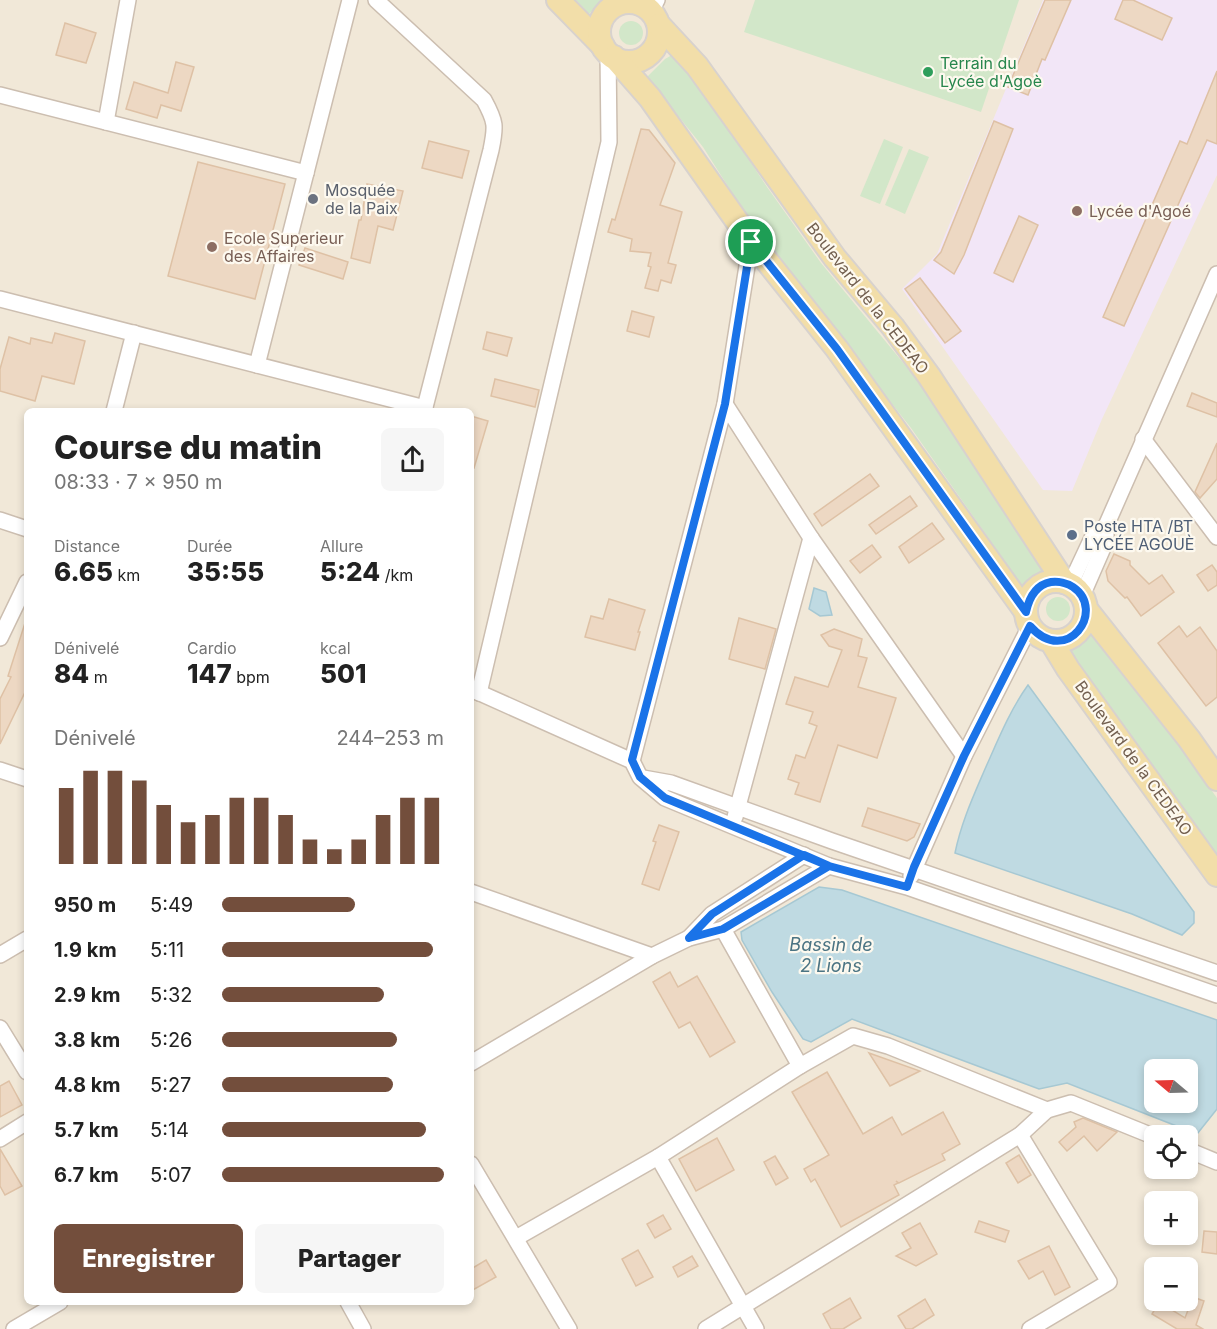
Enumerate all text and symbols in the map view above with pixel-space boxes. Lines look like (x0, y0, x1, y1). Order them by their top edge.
place label: Terrain du Lycée d'Agoè (940, 53, 1042, 91)
marker: Terrain du Lycée d'Agoè (921, 65, 935, 79)
place label: Mosquée de la Paix (325, 180, 398, 218)
marker: Mosquée de la Paix (306, 192, 320, 206)
place label: Lycée d'Agoé (1089, 201, 1191, 221)
marker: Lycée d'Agoé (1070, 204, 1084, 218)
pin (725, 216, 776, 267)
street label: Boulevard de la CEDEAO (803, 218, 933, 378)
icon: arrive (734, 225, 767, 258)
place label: Ecole Superieur des Affaires (224, 228, 344, 266)
marker: Ecole Superieur des Affaires (205, 240, 219, 254)
text: Course du matin (54, 427, 322, 467)
button: share (381, 428, 444, 491)
text: 08:33 · 7 × 950 m (54, 470, 223, 494)
place label: Poste HTA /BT LYCÉE AGOUÈ (1084, 516, 1194, 554)
marker: Poste HTA /BT LYCÉE AGOUÈ (1065, 528, 1079, 542)
text: Distance (54, 536, 120, 556)
text: Durée (187, 536, 232, 556)
text: Allure (320, 536, 363, 556)
text: 6.65 (54, 556, 113, 587)
text: 35:55 (187, 556, 264, 587)
text: 5:24 (320, 556, 380, 587)
text: km (113, 565, 140, 585)
text: /km (380, 565, 413, 585)
text: Dénivelé (54, 638, 119, 658)
text: Cardio (187, 638, 237, 658)
text: kcal (320, 638, 351, 658)
text: 84 (54, 658, 89, 689)
text: 147 (187, 658, 232, 689)
text: 501 (320, 658, 366, 689)
text: m (89, 667, 108, 687)
text: bpm (232, 667, 270, 687)
street label: Boulevard de la CEDEAO (1071, 677, 1197, 839)
text: Dénivelé (54, 726, 136, 750)
text: 244–253 m (336, 726, 444, 750)
text: 950 m (54, 893, 116, 917)
text: 5:49 (150, 893, 193, 917)
water label: Bassin de 2 Lions (789, 934, 873, 976)
text: 1.9 km (54, 938, 117, 962)
text: 5:11 (150, 938, 184, 962)
text: 2.9 km (54, 983, 121, 1007)
text: 5:32 (150, 983, 192, 1007)
text: 3.8 km (54, 1028, 120, 1052)
text: 5:26 (150, 1028, 193, 1052)
north arrow (1144, 1059, 1198, 1113)
map controls (1144, 1059, 1198, 1311)
text: 4.8 km (54, 1073, 121, 1097)
text: 5:27 (150, 1073, 191, 1097)
text: 5.7 km (54, 1118, 119, 1142)
text: 5:14 (150, 1118, 189, 1142)
button: locate (1144, 1125, 1198, 1179)
text: 6.7 km (54, 1163, 119, 1187)
text: 5:07 (150, 1163, 191, 1187)
button: + (1144, 1191, 1198, 1245)
button: Enregistrer (54, 1224, 243, 1293)
button: Partager (255, 1224, 444, 1293)
button: − (1144, 1257, 1198, 1311)

